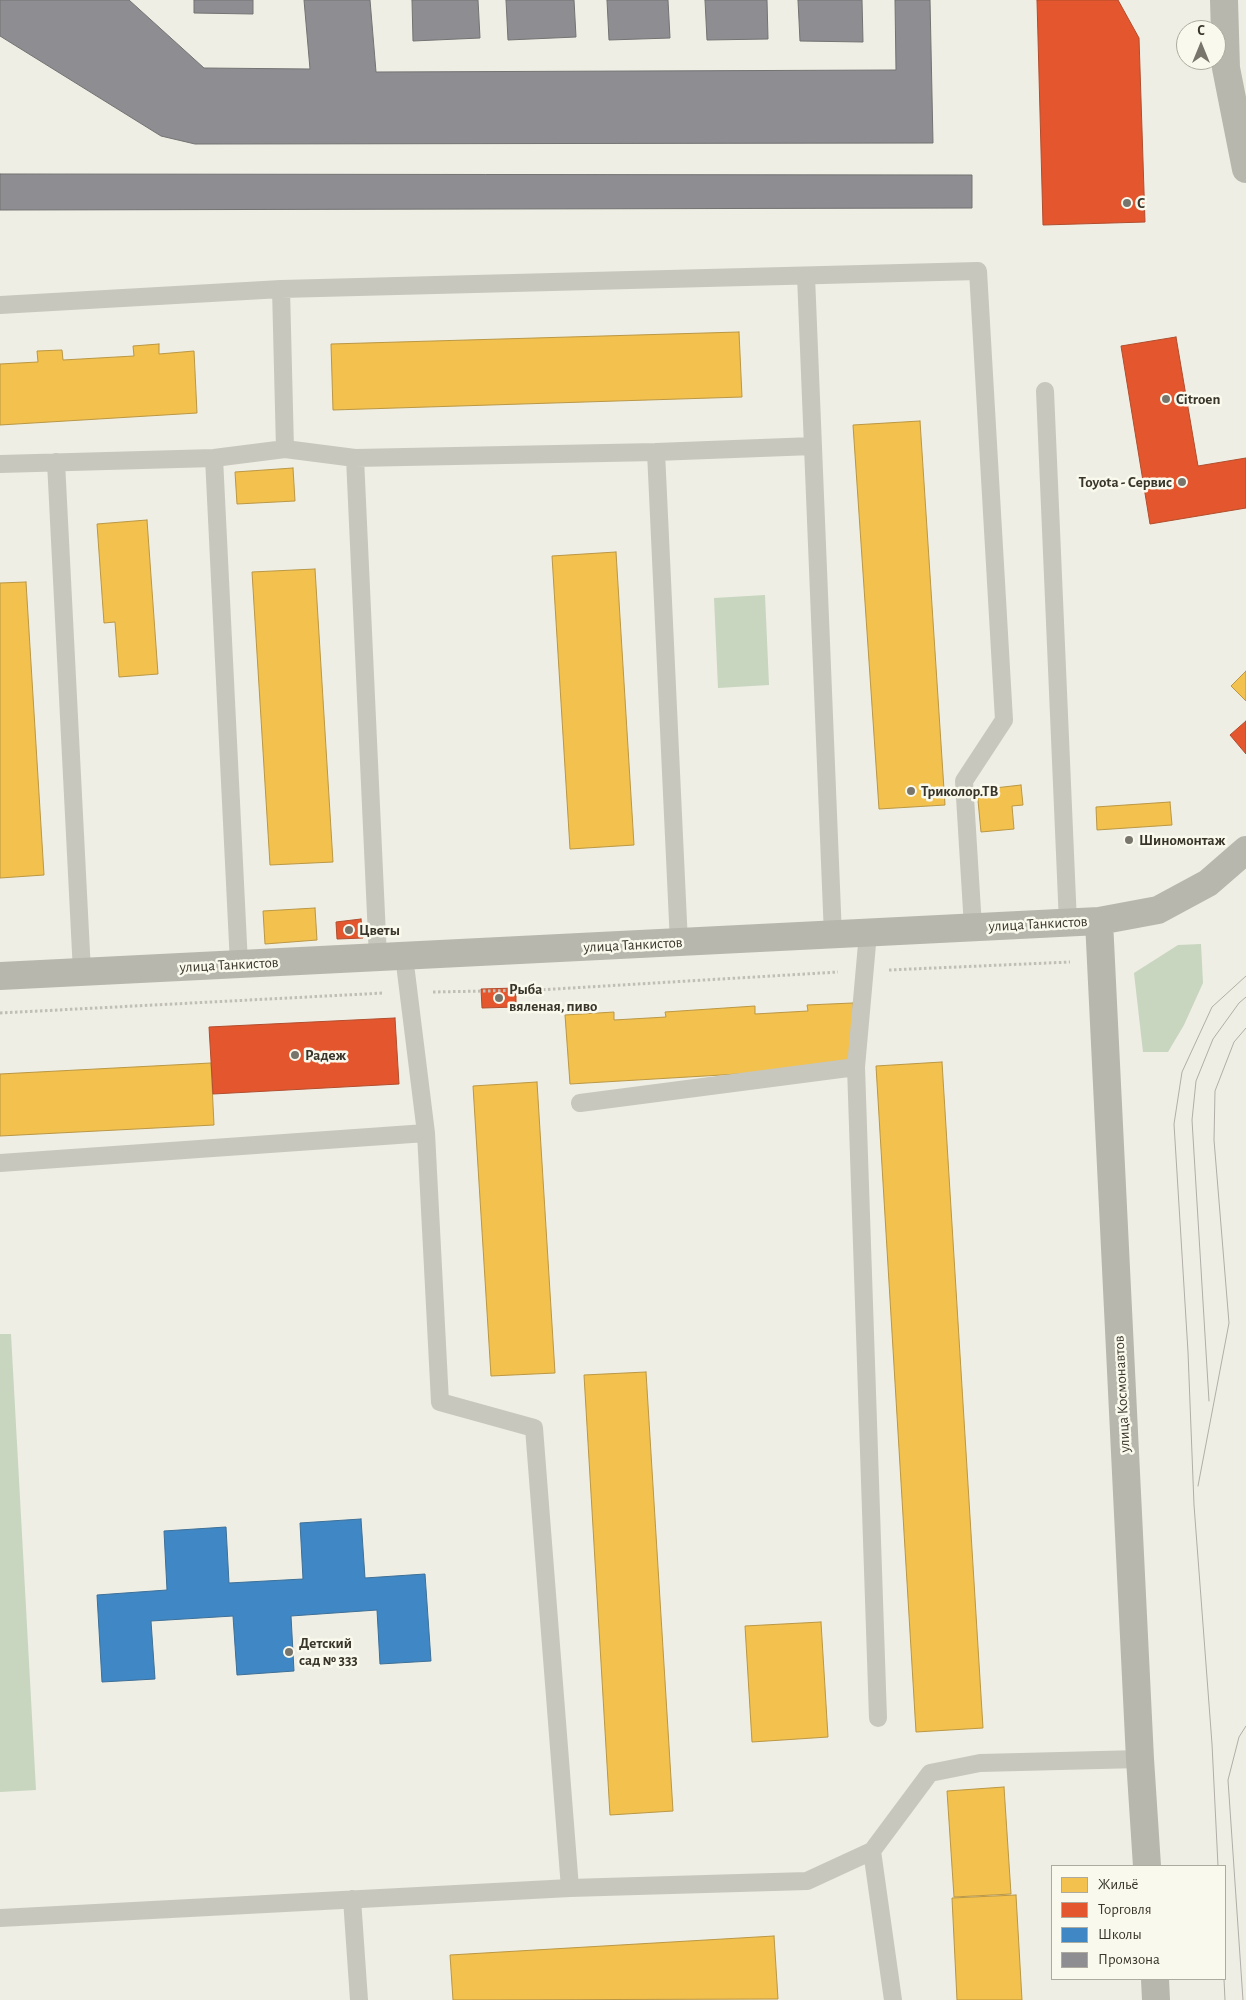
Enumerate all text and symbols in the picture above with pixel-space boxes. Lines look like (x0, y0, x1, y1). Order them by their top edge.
north arrow (1176, 20, 1226, 70)
text: С (1197, 24, 1205, 38)
place label: С (1137, 194, 1145, 212)
marker: С (1121, 197, 1133, 209)
place label: Citroen (1176, 390, 1220, 408)
marker: Citroen (1160, 393, 1172, 405)
place label: Toyota - Сервис (1079, 473, 1172, 491)
marker: Toyota - Сервис (1176, 476, 1188, 488)
place label: Триколор.ТВ (921, 782, 998, 800)
marker: Триколор.ТВ (905, 785, 917, 797)
place label: Шиномонтаж (1139, 831, 1225, 849)
marker: Шиномонтаж (1123, 834, 1135, 846)
street label: улица Танкистов (988, 912, 1088, 936)
place label: Цветы (359, 921, 400, 939)
marker: Цветы (343, 924, 355, 936)
street label: улица Танкистов (583, 933, 683, 957)
street label: улица Танкистов (179, 953, 279, 977)
place label: Рыба вяленая, пиво (509, 980, 597, 1015)
marker: Рыба вяленая, пиво (493, 992, 505, 1004)
place label: Радеж (305, 1046, 346, 1064)
marker: Радеж (289, 1049, 301, 1061)
street label: улица Космонавтов (1110, 1335, 1134, 1453)
place label: Детский сад № 333 (299, 1634, 358, 1669)
marker: Детский сад № 333 (283, 1646, 295, 1658)
legend (1051, 1865, 1226, 1980)
text: Жильё (1098, 1877, 1138, 1892)
text: Торговля (1098, 1902, 1152, 1917)
text: Школы (1098, 1927, 1142, 1942)
text: Промзона (1098, 1952, 1160, 1967)

